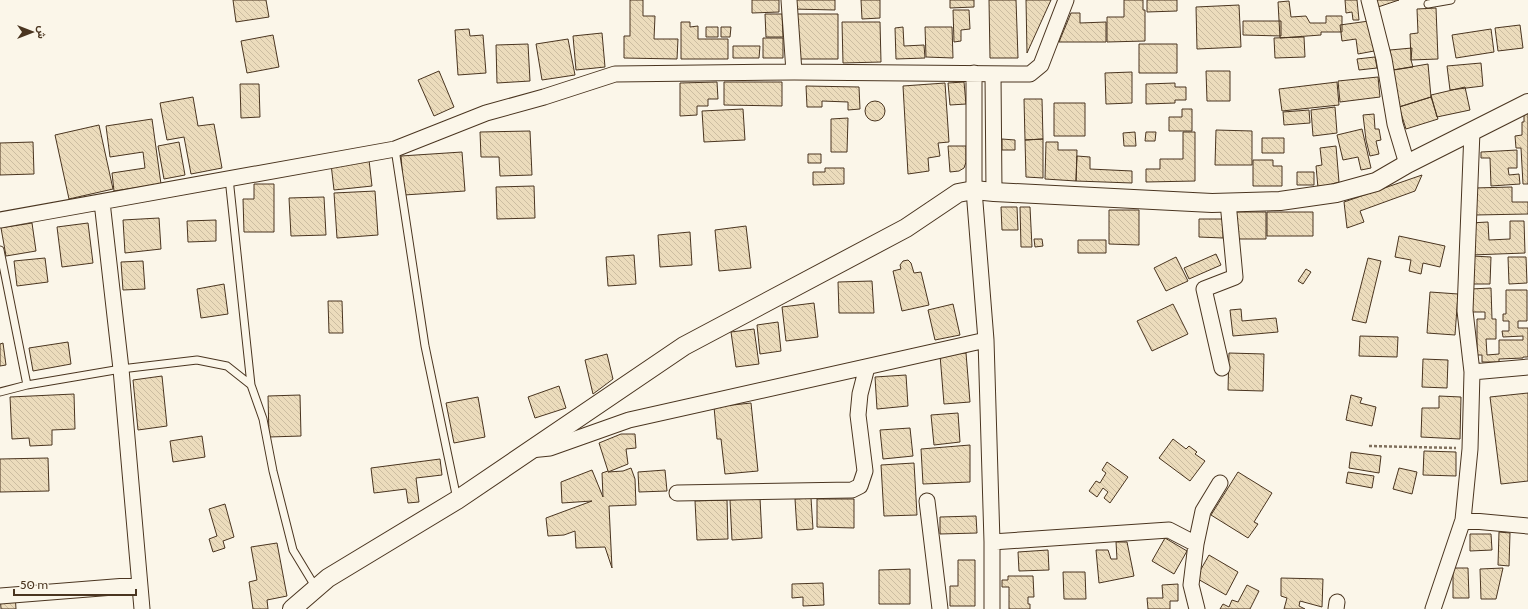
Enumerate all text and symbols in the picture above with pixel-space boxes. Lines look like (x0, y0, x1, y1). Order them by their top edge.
north arrow (12, 12, 52, 52)
text: ش (35, 25, 49, 39)
scale bar (14, 571, 136, 597)
text: 50 m (20, 577, 48, 592)

